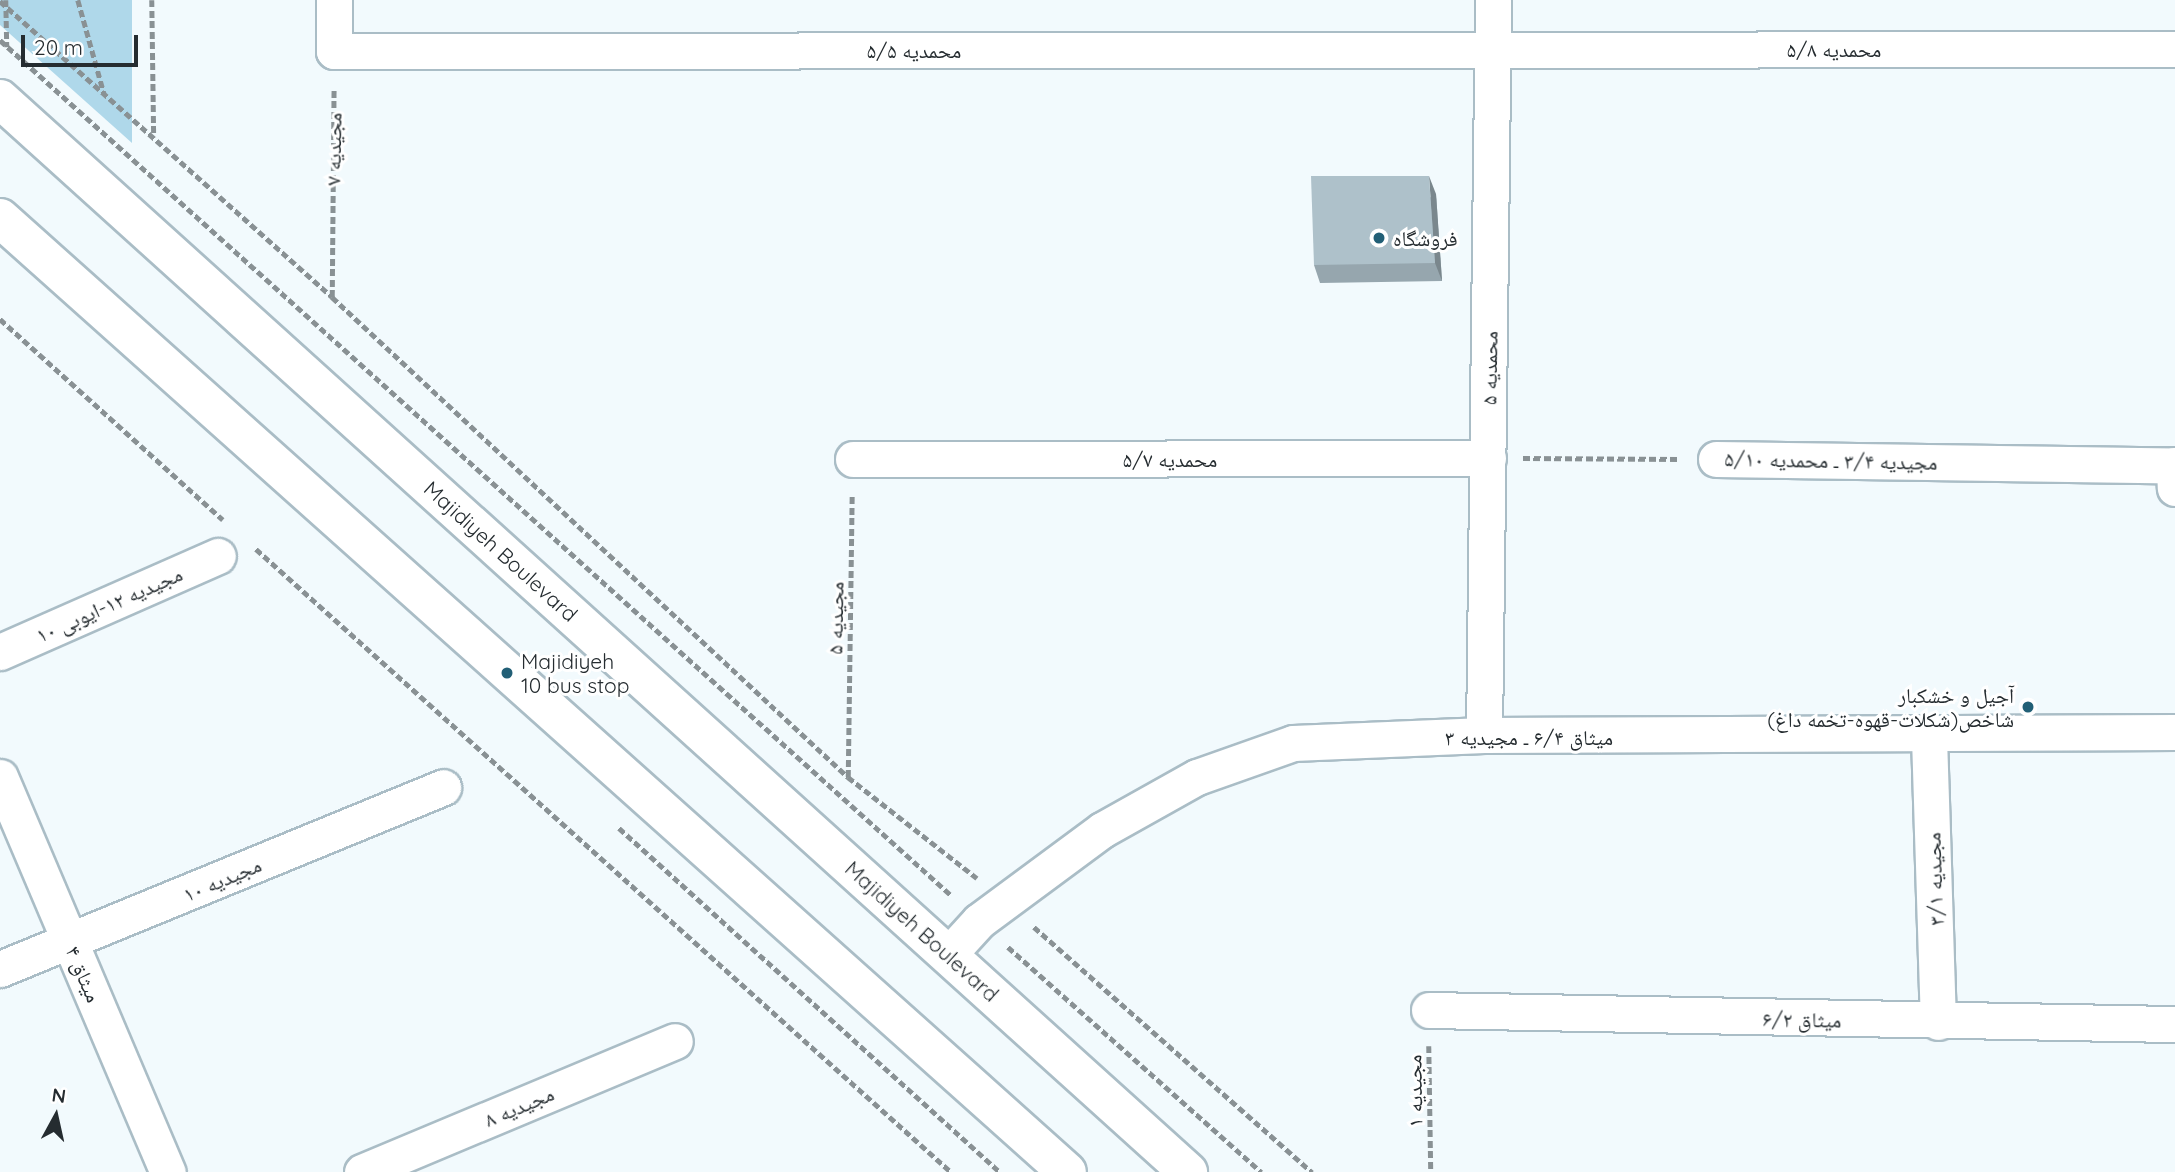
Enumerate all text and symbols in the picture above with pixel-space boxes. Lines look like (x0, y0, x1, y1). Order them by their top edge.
scale bar (24, 21, 142, 65)
text: 20 m (34, 34, 83, 60)
street label: محمدیه ۵/۸ (1787, 36, 1881, 62)
street label: محمدیه ۵/۵ (867, 37, 961, 63)
street label: مجیدیه ۷ (320, 112, 346, 186)
place label: فروشگاه (1393, 225, 1457, 251)
marker: فروشگاه (1371, 230, 1387, 246)
street label: محمدیه ۵ (1476, 331, 1502, 405)
street label: محمدیه ۵/۷ (1123, 446, 1217, 472)
street label: مجیدیه ۳/۴ ـ محمدیه ۵/۱۰ (1724, 446, 1938, 474)
street label: Majidiyeh Boulevard (419, 476, 583, 626)
street label: مجیدیه ۱۲-ایوبی ۱۰ (32, 560, 186, 648)
street label: مجیدیه ۵ (822, 581, 848, 655)
place label: Majidiyeh 10 bus stop (521, 648, 630, 698)
marker: Majidiyeh 10 bus stop (499, 665, 515, 681)
place label: آجیل و خشکبار شاخص(شکلات-قهوه-تخمه داغ) (1767, 682, 2014, 732)
marker: آجیل و خشکبار شاخص(شکلات-قهوه-تخمه داغ) (2020, 699, 2036, 715)
street label: میثاق ۶/۴ ـ مجیدیه ۳ (1445, 724, 1613, 750)
street label: مجیدیه ۳/۱ (1920, 832, 1948, 926)
street label: مجیدیه ۱۰ (179, 851, 265, 907)
street label: Majidiyeh Boulevard (840, 856, 1004, 1006)
street label: میثاق ۴ (61, 942, 107, 1006)
street label: میثاق ۶/۲ (1762, 1006, 1842, 1032)
street label: مجیدیه ۱ (1401, 1054, 1427, 1128)
street label: مجیدیه ۸ (481, 1080, 557, 1132)
north arrow (21, 1081, 91, 1151)
text: N (50, 1082, 68, 1108)

